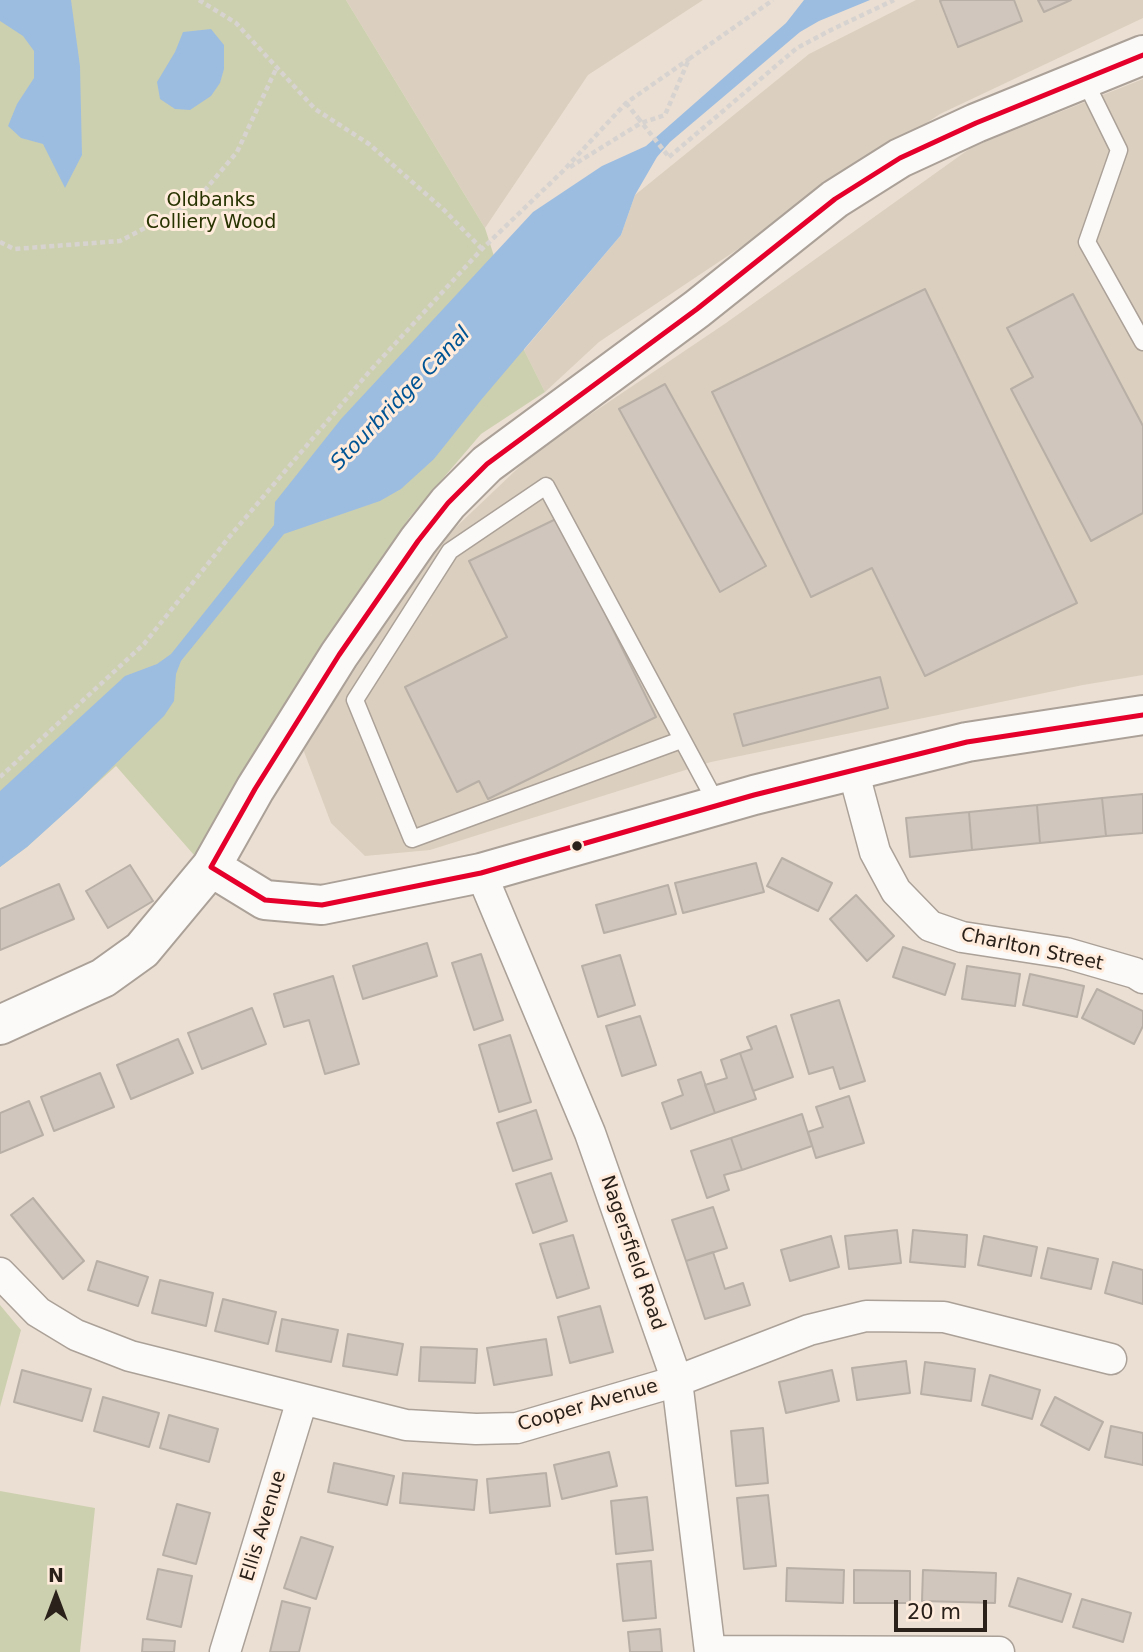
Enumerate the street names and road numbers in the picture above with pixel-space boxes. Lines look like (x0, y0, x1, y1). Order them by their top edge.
street label: Charlton Street (959, 924, 1105, 976)
street label: Nagersfield Road (595, 1173, 669, 1333)
street label: Cooper Avenue (515, 1375, 661, 1437)
street label: Ellis Avenue (236, 1468, 292, 1584)

